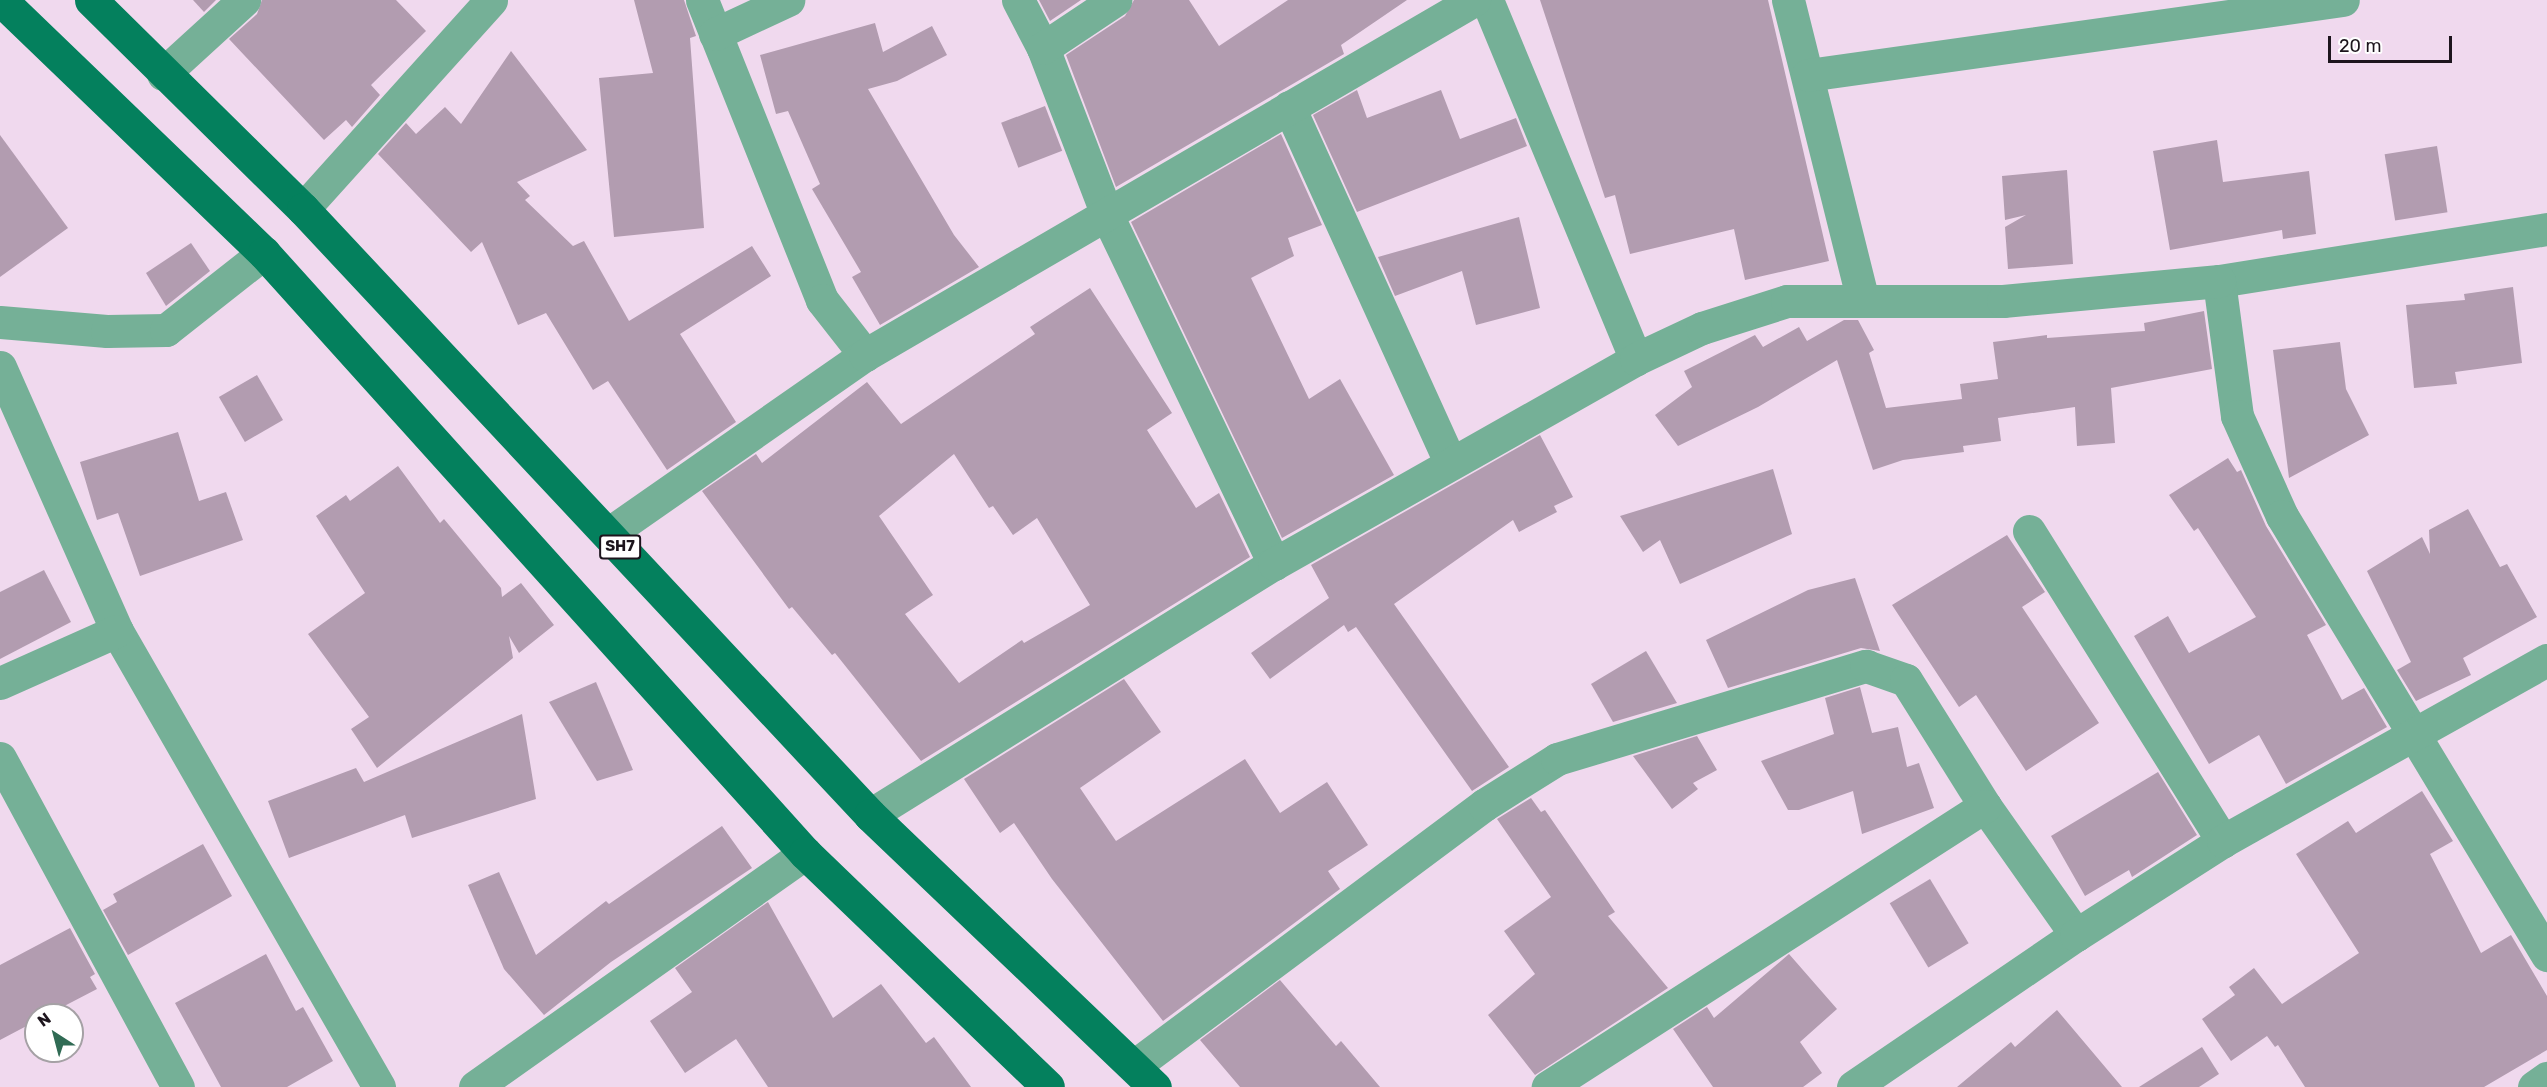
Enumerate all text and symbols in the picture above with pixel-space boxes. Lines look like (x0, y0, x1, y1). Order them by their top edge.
scale bar (2331, 24, 2456, 62)
text: 20 m (2339, 35, 2381, 57)
road number: SH7 (599, 535, 641, 559)
north arrow (24, 1003, 84, 1063)
text: N (34, 1009, 55, 1031)

